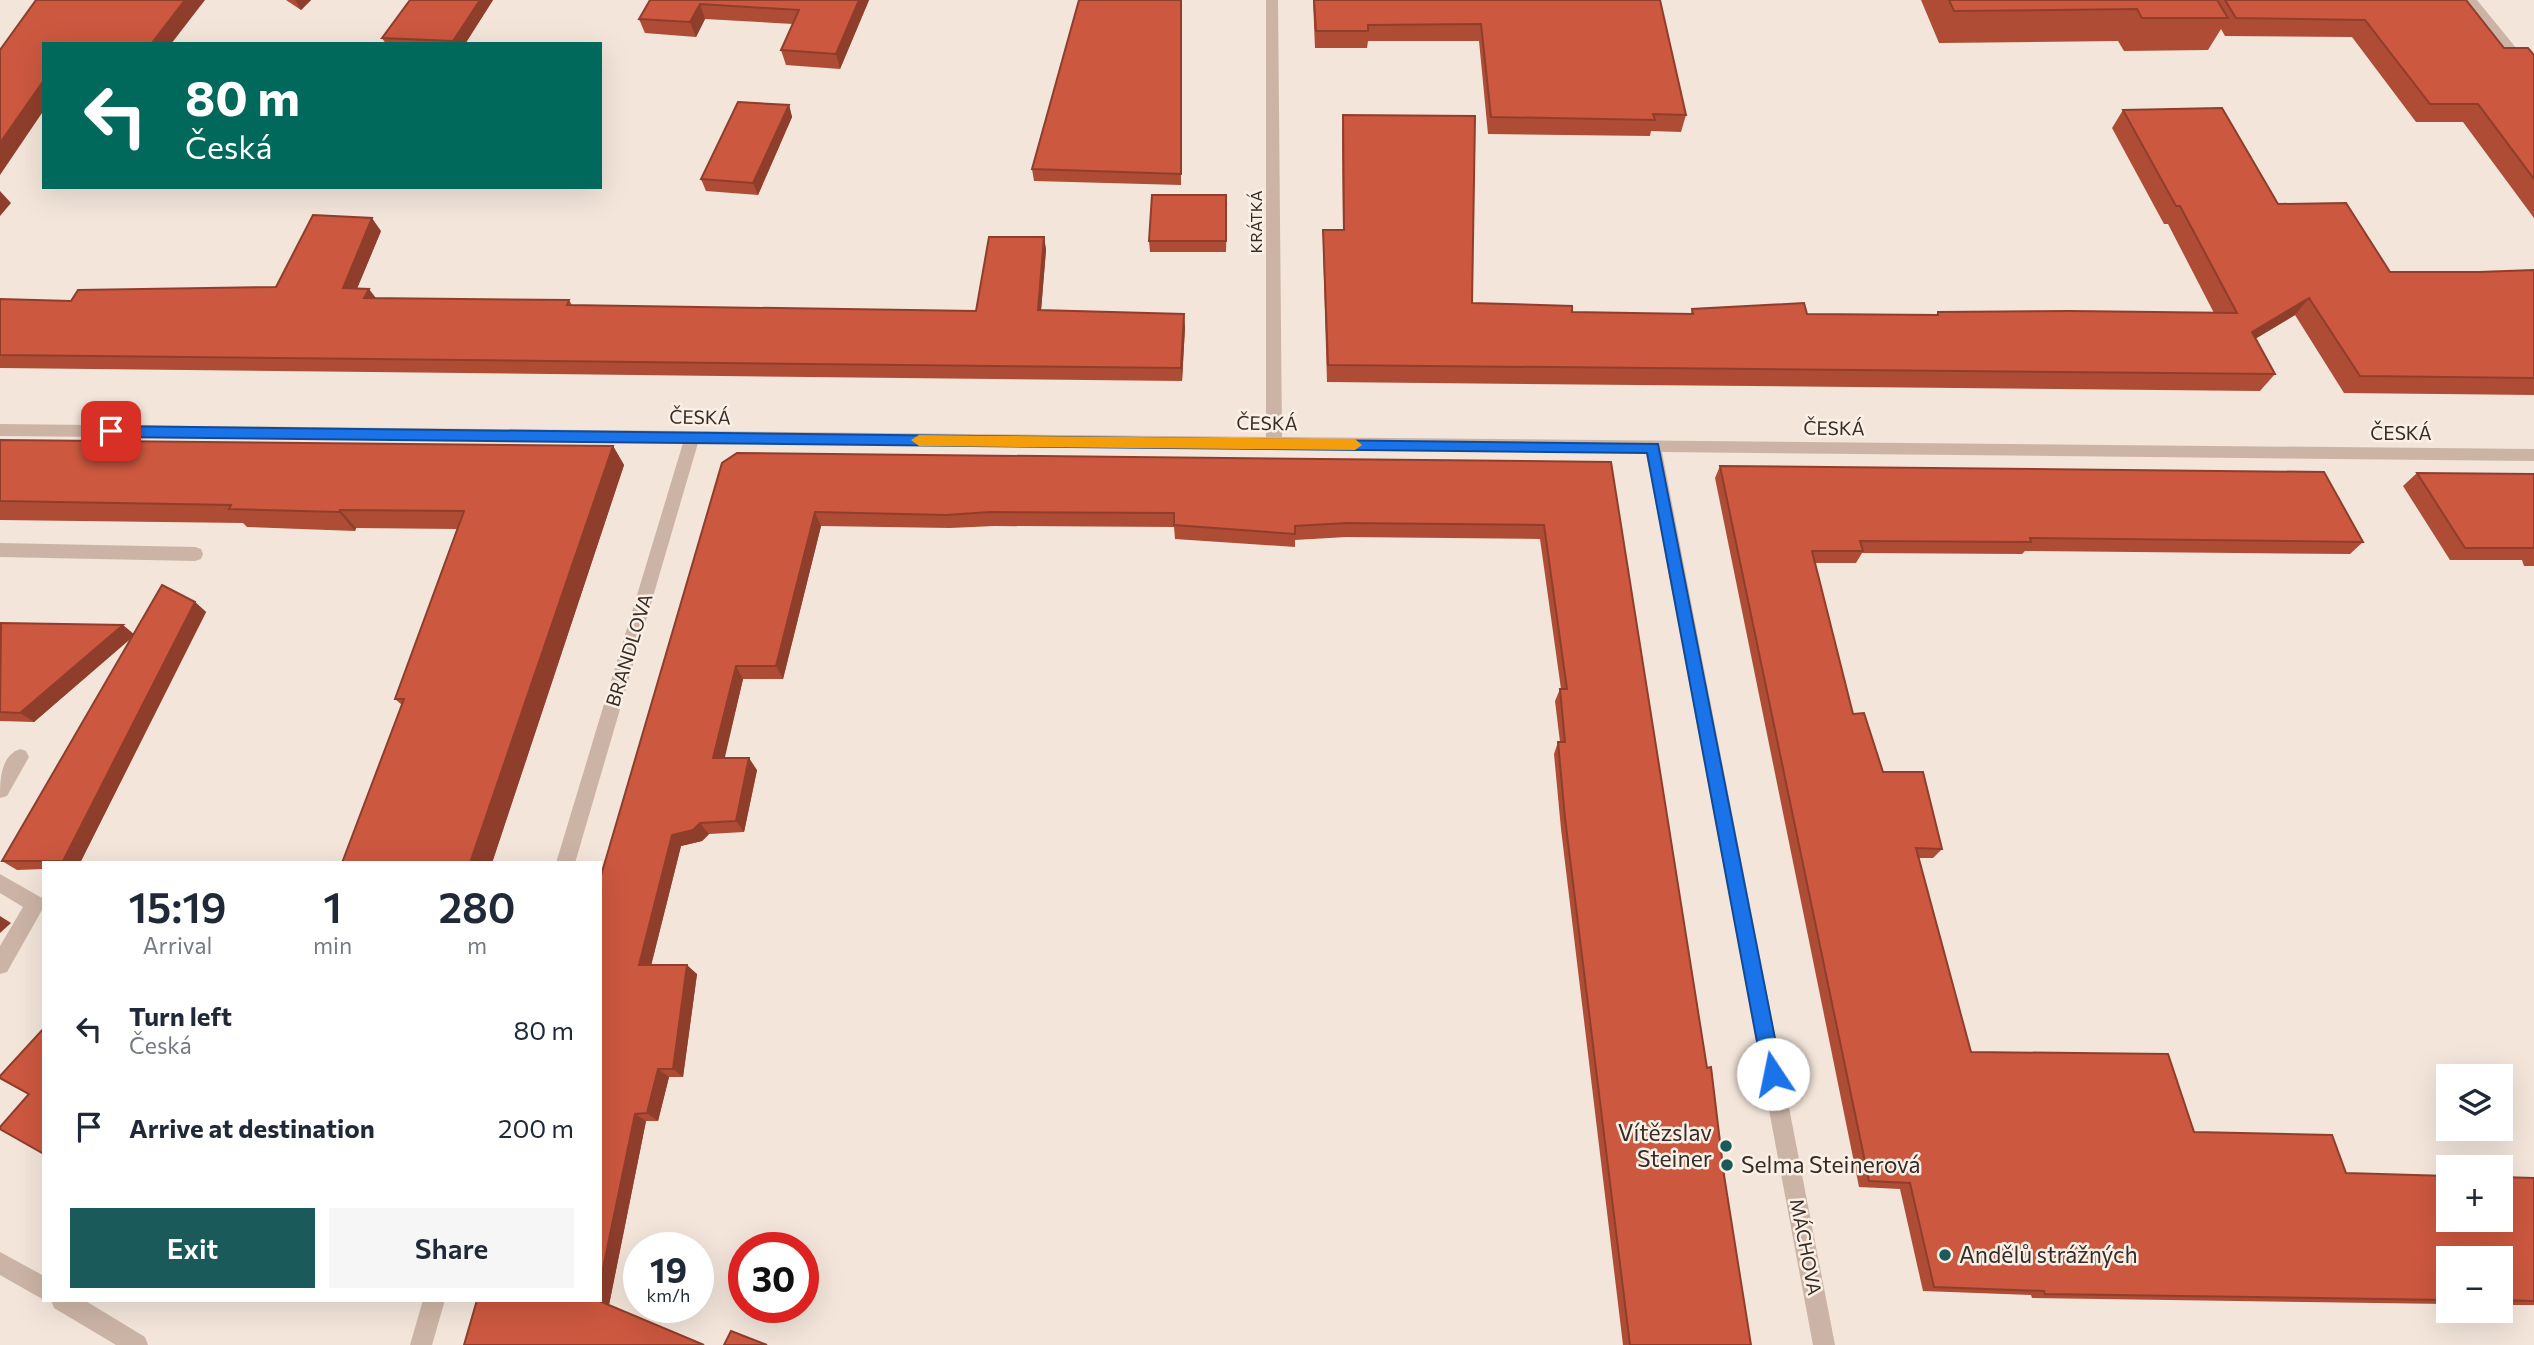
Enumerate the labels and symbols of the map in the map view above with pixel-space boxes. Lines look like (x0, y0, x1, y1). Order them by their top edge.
street label: KRÁTKÁ (1246, 190, 1265, 254)
pin (81, 401, 141, 461)
street label: ČESKÁ (669, 403, 731, 429)
street label: ČESKÁ (1236, 409, 1298, 435)
street label: ČESKÁ (1803, 414, 1865, 440)
street label: ČESKÁ (2370, 420, 2432, 444)
street label: BRANDLOVA (600, 591, 657, 709)
position arrow (1736, 1037, 1810, 1111)
place label: Vítězslav Steiner (1618, 1118, 1712, 1172)
marker: Vítězslav Steiner (1718, 1138, 1734, 1154)
place label: Selma Steinerová (1741, 1150, 1920, 1178)
marker: Selma Steinerová (1719, 1157, 1735, 1173)
street label: MÁCHOVA (1786, 1197, 1827, 1297)
speed limit sign: 30 (728, 1232, 819, 1323)
place label: Andělů strážných (1959, 1240, 2138, 1268)
marker: Andělů strážných (1937, 1247, 1953, 1263)

